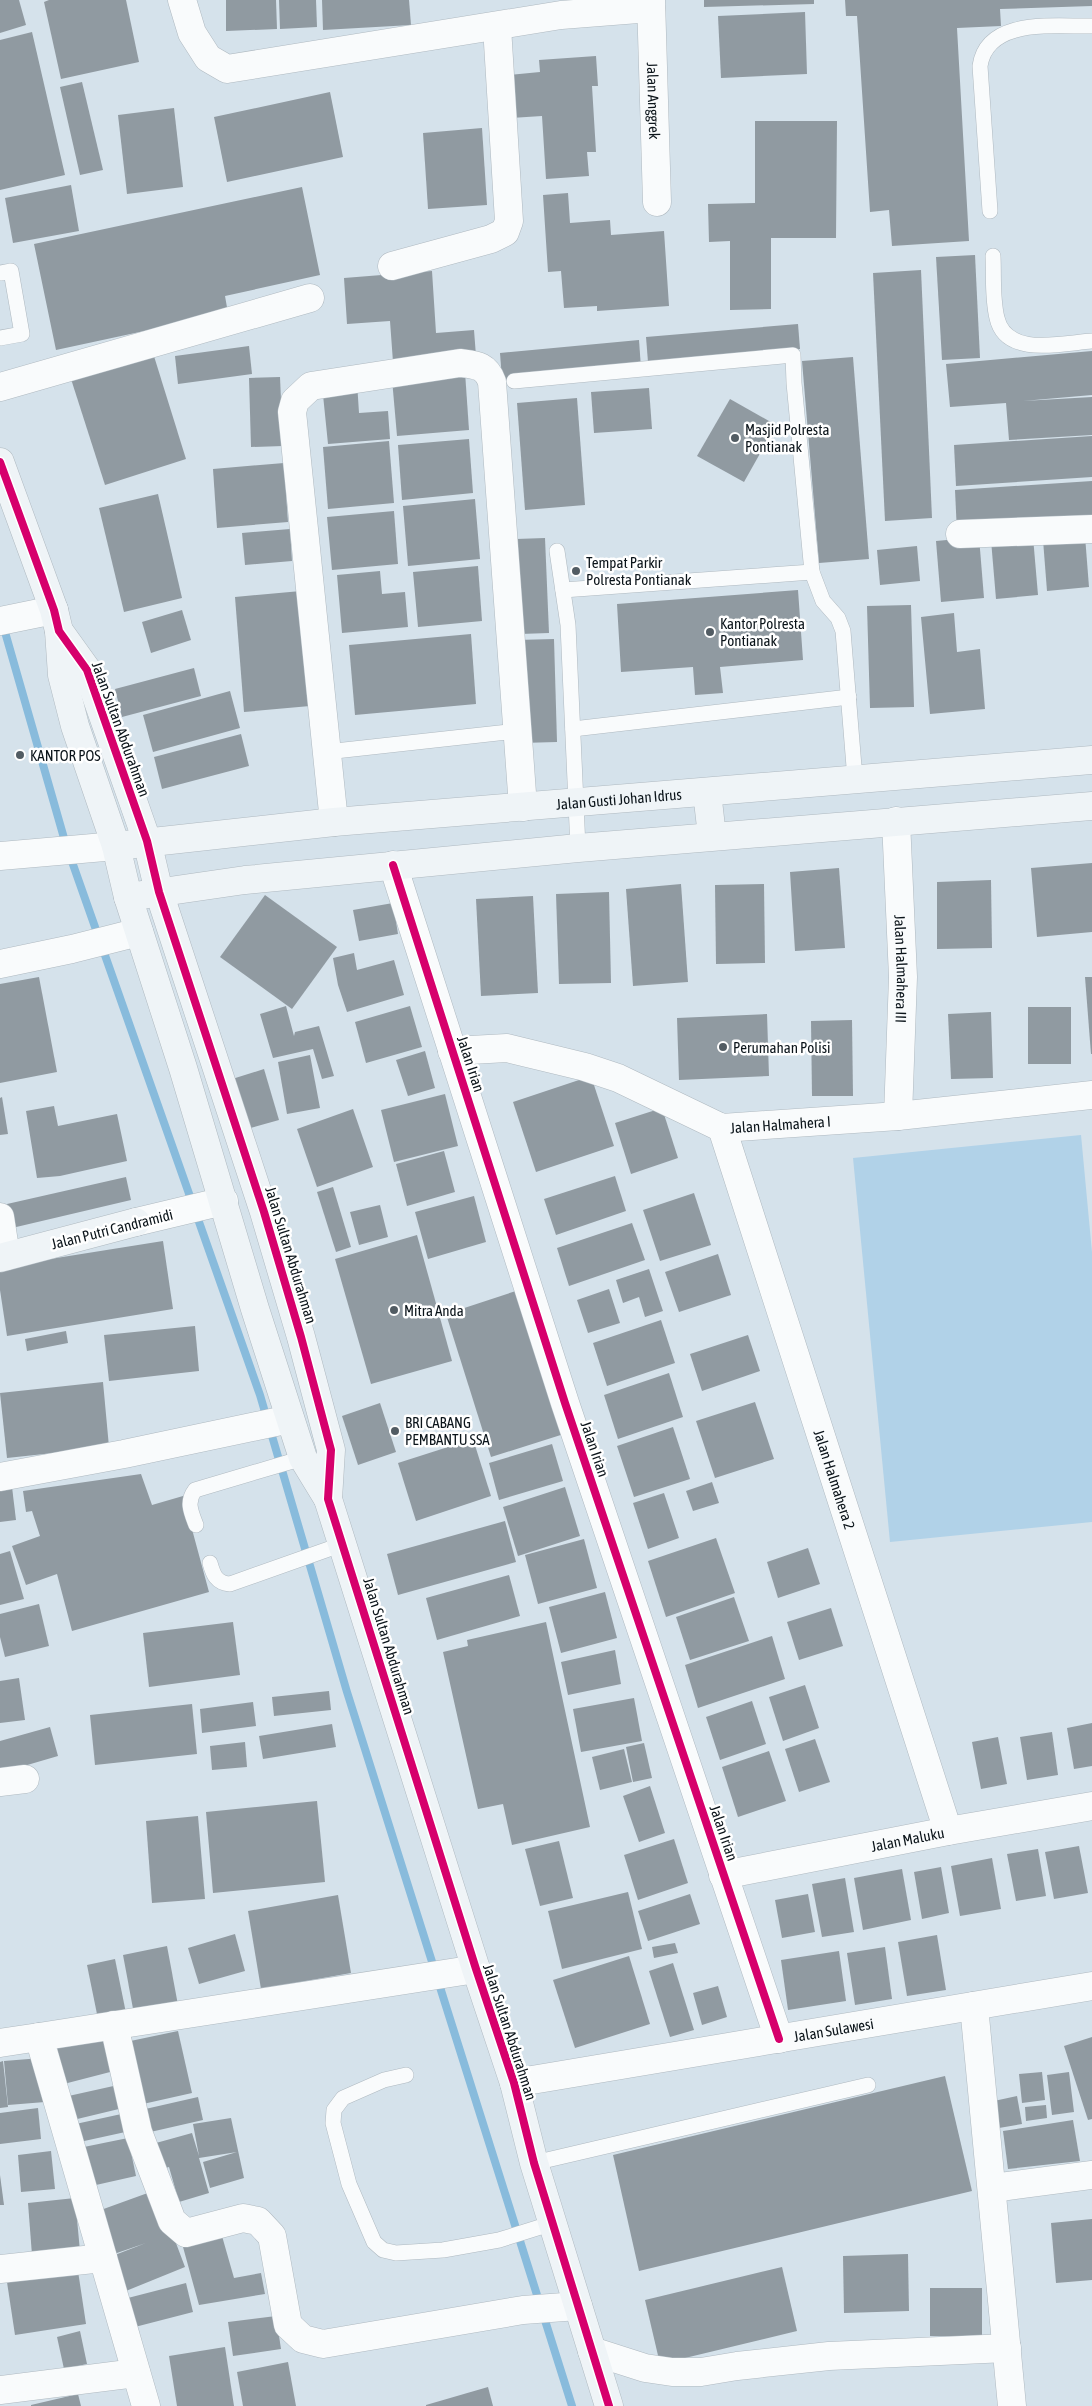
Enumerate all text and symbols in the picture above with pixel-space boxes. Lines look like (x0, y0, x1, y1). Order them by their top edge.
street label: Jalan Anggrek (644, 62, 664, 140)
place label: Masjid Polresta Pontianak (745, 421, 829, 455)
marker: Masjid Polresta Pontianak (729, 432, 741, 444)
place label: Tempat Parkir Polresta Pontianak (586, 554, 692, 588)
marker: Tempat Parkir Polresta Pontianak (570, 565, 582, 577)
place label: Kantor Polresta Pontianak (720, 615, 805, 649)
marker: Kantor Polresta Pontianak (704, 626, 716, 638)
street label: Jalan Sultan Abdurahman (89, 659, 153, 799)
place label: KANTOR POS (30, 747, 101, 764)
marker: KANTOR POS (14, 749, 26, 761)
street label: Jalan Gusti Johan Idrus (555, 785, 682, 812)
street label: Jalan Halmahera III (892, 914, 912, 1023)
street label: Jalan Irian (454, 1034, 488, 1094)
place label: Perumahan Polisi (733, 1039, 830, 1056)
marker: Perumahan Polisi (717, 1041, 729, 1053)
street label: Jalan Halmahera I (730, 1112, 831, 1136)
street label: Jalan Sultan Abdurahman (262, 1184, 320, 1326)
street label: Jalan Putri Candramidi (49, 1206, 175, 1252)
place label: Mitra Anda (404, 1302, 464, 1319)
marker: Mitra Anda (388, 1304, 400, 1316)
place label: BRI CABANG PEMBANTU SSA (405, 1414, 490, 1448)
street label: Jalan Irian (578, 1419, 612, 1479)
marker: BRI CABANG PEMBANTU SSA (389, 1425, 401, 1437)
street label: Jalan Halmahera 2 (811, 1427, 859, 1531)
street label: Jalan Sultan Abdurahman (360, 1575, 418, 1717)
street label: Jalan Irian (707, 1803, 741, 1863)
street label: Jalan Maluku (869, 1823, 946, 1854)
street label: Jalan Sultan Abdurahman (480, 1962, 540, 2102)
street label: Jalan Sulawesi (792, 2014, 875, 2044)

